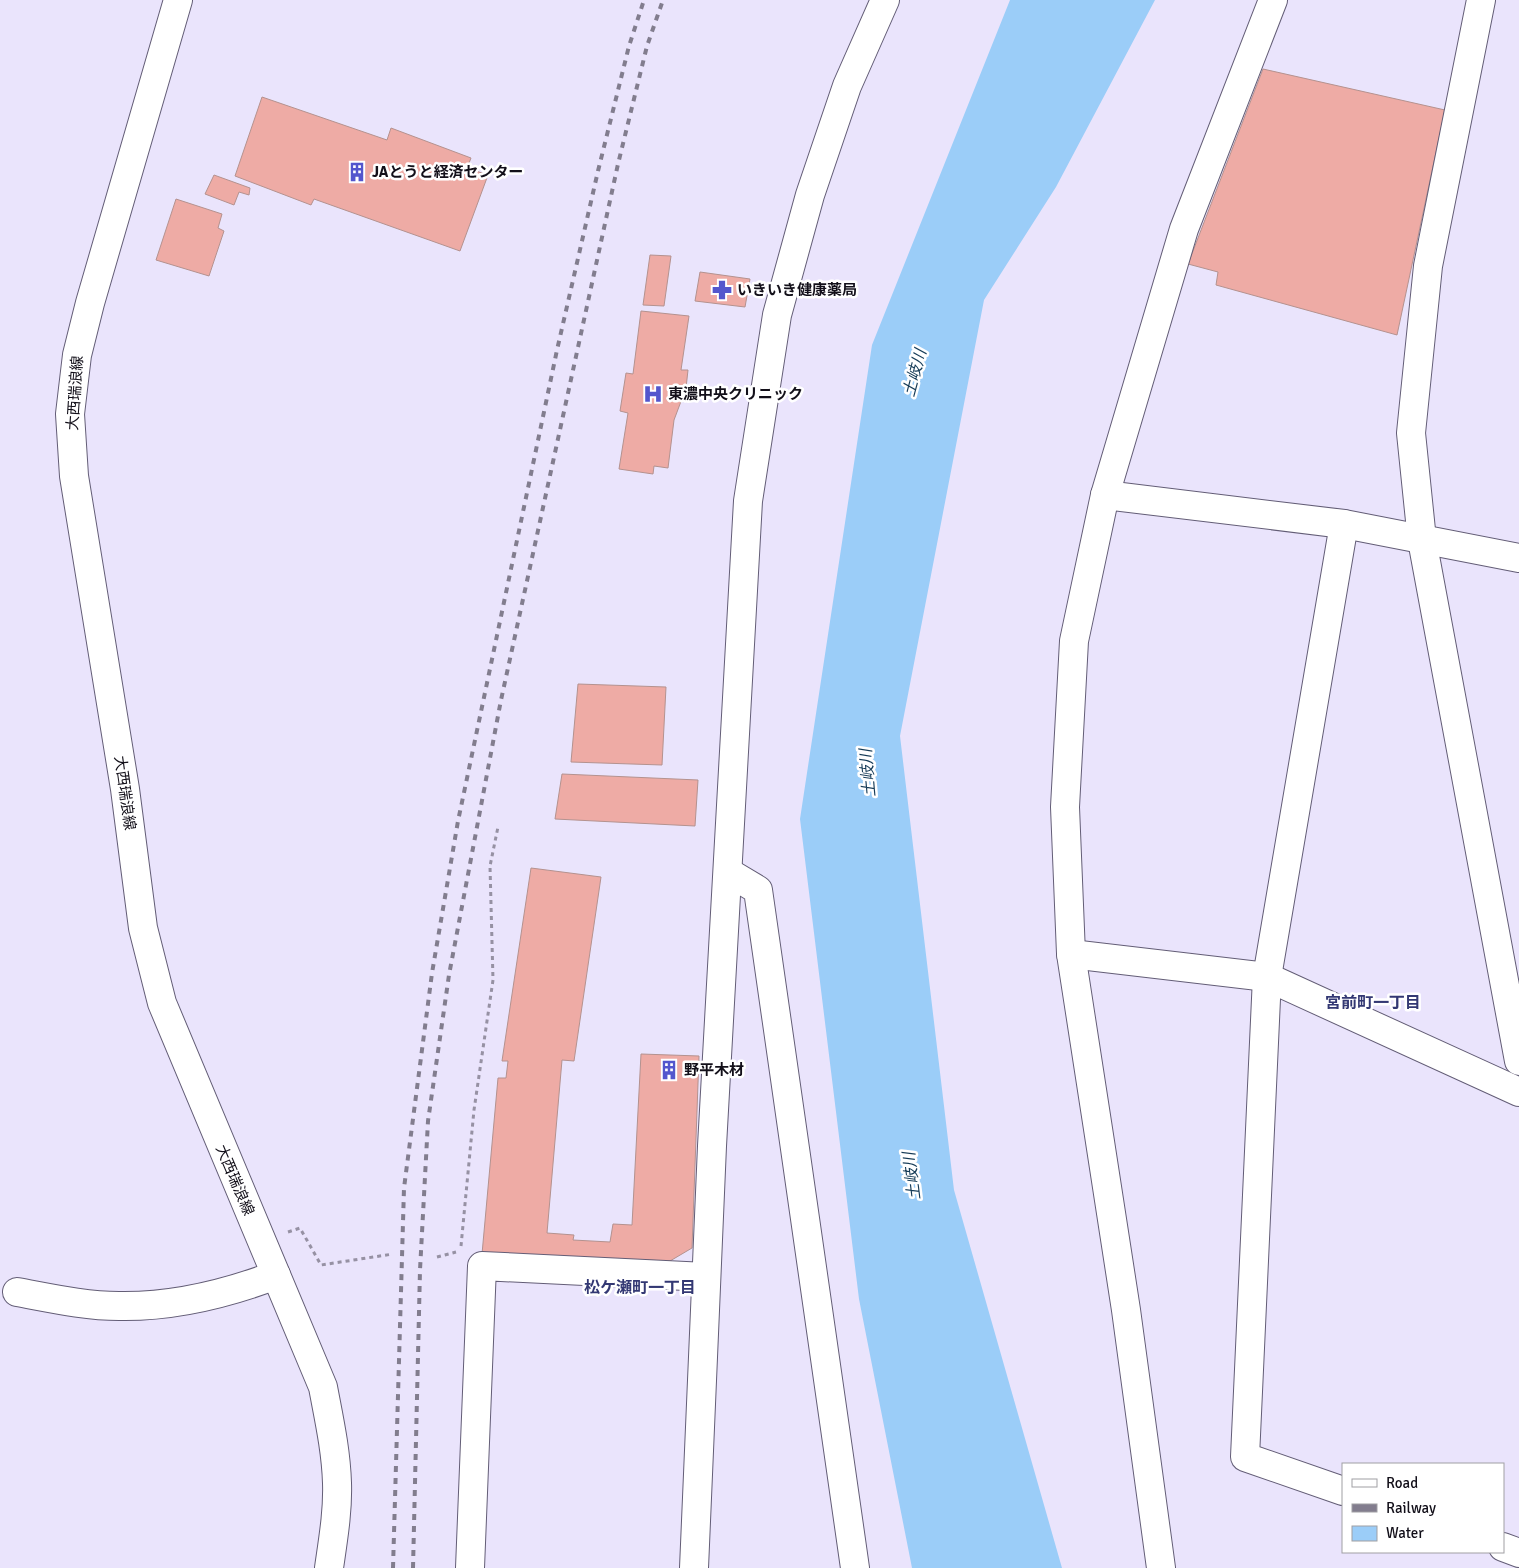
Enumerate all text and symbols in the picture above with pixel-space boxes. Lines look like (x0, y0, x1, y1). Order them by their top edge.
building icon: JAとうと経済センター (346, 161, 368, 183)
place label: JAとうと経済センター (372, 163, 523, 181)
pharmacy icon: いきいき健康薬局 (711, 279, 733, 301)
place label: いきいき健康薬局 (737, 281, 857, 299)
water label: 土岐川 (899, 345, 931, 399)
street label: 大西瑞浪線 (63, 355, 87, 431)
hospital icon: 東濃中央クリニック (642, 383, 664, 405)
place label: 東濃中央クリニック (668, 385, 803, 403)
water label: 土岐川 (856, 746, 880, 798)
street label: 大西瑞浪線 (111, 755, 139, 831)
district label: 宮前町一丁目 (1325, 993, 1421, 1013)
building icon: 野平木材 (658, 1059, 680, 1081)
place label: 野平木材 (684, 1061, 744, 1079)
street label: 大西瑞浪線 (212, 1142, 258, 1218)
water label: 土岐川 (899, 1149, 925, 1201)
district label: 松ケ瀬町一丁目 (584, 1278, 696, 1298)
legend (1342, 1463, 1504, 1553)
text: Road (1386, 1474, 1418, 1492)
text: Railway (1386, 1499, 1436, 1517)
text: Water (1386, 1524, 1424, 1542)

